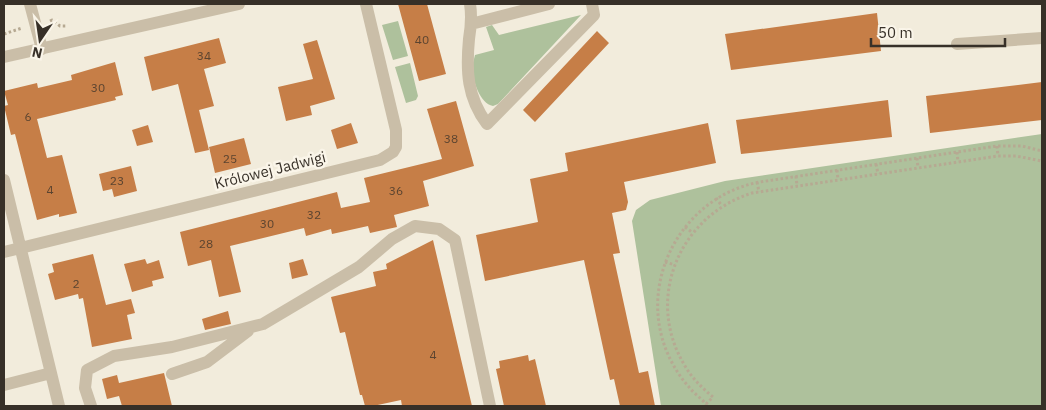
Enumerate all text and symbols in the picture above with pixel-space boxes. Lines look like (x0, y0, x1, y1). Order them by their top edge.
north arrow (15, 15, 65, 65)
scale bar (871, 15, 1005, 47)
text: 50 m (878, 23, 913, 42)
house number: 40 (415, 32, 429, 47)
text: N (30, 43, 44, 63)
house number: 34 (197, 48, 211, 63)
house number: 30 (91, 80, 105, 95)
house number: 6 (24, 109, 32, 124)
house number: 38 (444, 131, 458, 146)
street label: Królowej Jadwigi (212, 147, 328, 193)
house number: 25 (223, 151, 237, 166)
house number: 23 (110, 173, 124, 188)
house number: 4 (46, 182, 54, 197)
house number: 36 (389, 183, 403, 198)
house number: 32 (307, 207, 321, 222)
house number: 30 (260, 216, 274, 231)
house number: 28 (199, 236, 213, 251)
house number: 2 (72, 276, 80, 291)
house number: 4 (429, 347, 437, 362)

